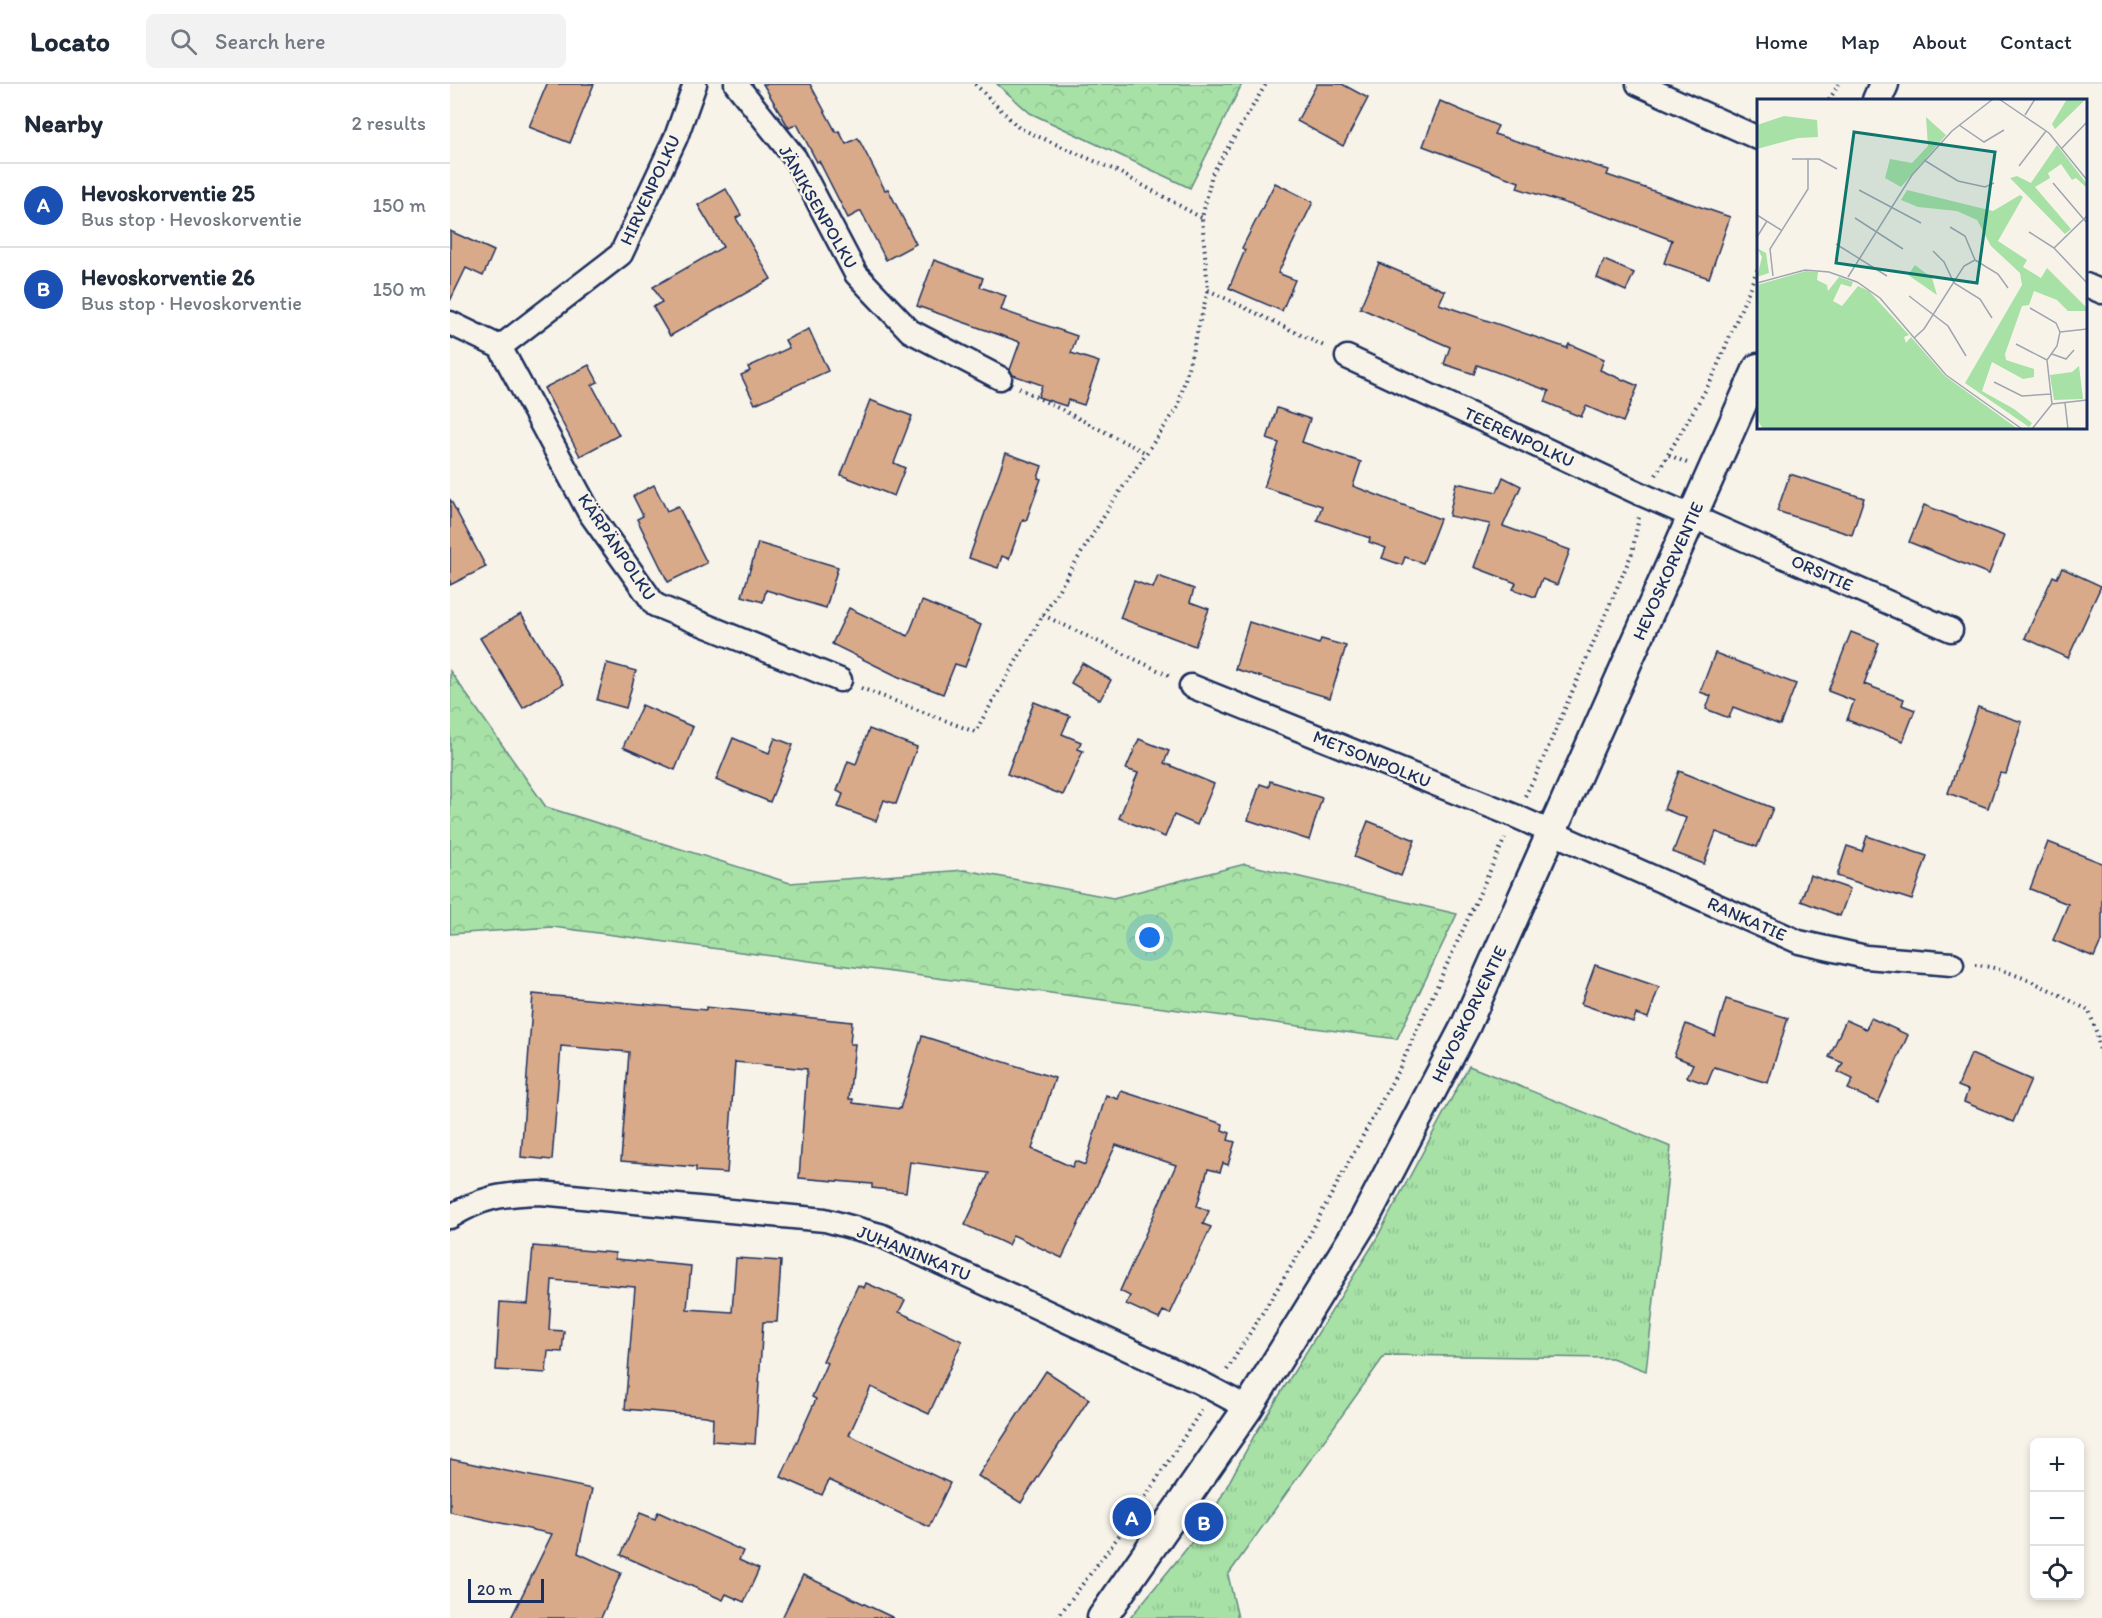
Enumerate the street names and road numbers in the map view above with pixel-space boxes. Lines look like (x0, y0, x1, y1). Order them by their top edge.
street label: HIRVENPOLKU (615, 131, 685, 249)
street label: JÄNIKSENPOLKU (774, 142, 862, 272)
street label: TEERENPOLKU (1460, 402, 1578, 472)
street label: KÄRPÄNPOLKU (573, 489, 661, 605)
street label: HEVOSKORVENTIE (1628, 498, 1708, 644)
street label: ORSITIE (1788, 550, 1856, 596)
street label: METSONPOLKU (1310, 725, 1434, 793)
street label: RANKATIE (1704, 892, 1790, 946)
street label: HEVOSKORVENTIE (1426, 942, 1512, 1086)
street label: JUHANINKATU (854, 1220, 974, 1286)

